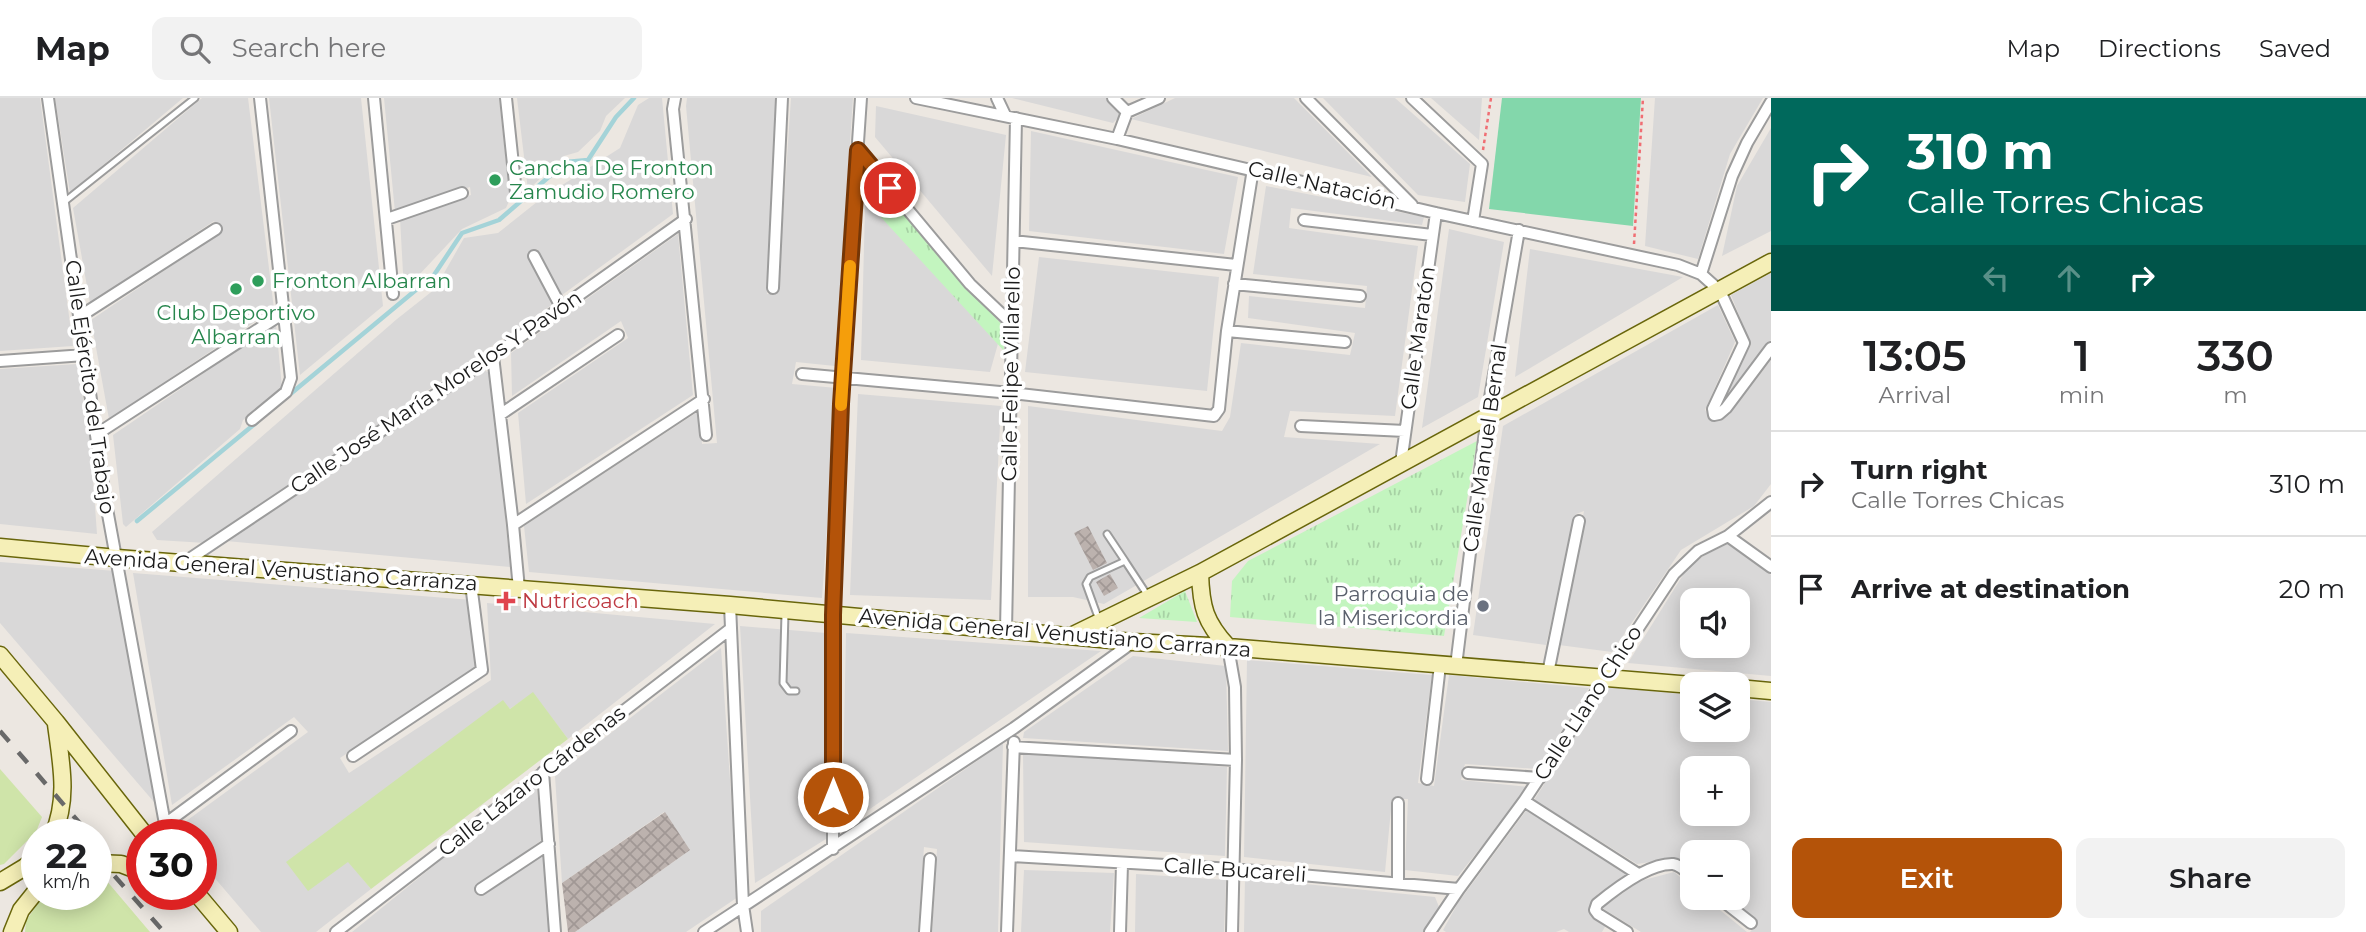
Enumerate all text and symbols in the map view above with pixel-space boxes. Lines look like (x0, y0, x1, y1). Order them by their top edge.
search box (152, 17, 642, 80)
text: Map (35, 28, 110, 68)
icon: search (176, 29, 214, 67)
text: Search here (232, 32, 386, 64)
text: Map (2007, 34, 2060, 63)
text: Directions (2098, 34, 2221, 63)
text: Saved (2259, 34, 2331, 63)
text: 310 m (1907, 122, 2054, 181)
icon: right (1792, 126, 1883, 217)
place label: Cancha De Fronton Zamudio Romero (509, 155, 714, 204)
street label: Calle Natación (1246, 155, 1399, 214)
pin (860, 158, 920, 218)
icon: arrive (871, 169, 909, 207)
marker: Cancha De Fronton Zamudio Romero (487, 172, 503, 188)
text: Calle Torres Chicas (1907, 182, 2204, 221)
street label: Calle Ejército del Trabajo (60, 258, 121, 516)
icon: left (1977, 259, 2015, 297)
icon: ahead (2050, 259, 2088, 297)
icon: right (2123, 259, 2161, 297)
street label: Calle Maratón (1395, 265, 1440, 411)
street label: Calle Felipe Villarello (996, 266, 1025, 482)
place label: Fronton Albarran (272, 268, 451, 293)
marker: Fronton Albarran (250, 273, 266, 289)
marker: Club Deportivo Albarran (228, 281, 244, 297)
street label: Calle José María Morelos Y Pavón (285, 285, 586, 499)
place label: Club Deportivo Albarran (157, 300, 315, 349)
text: 13:05 (1863, 330, 1967, 382)
text: 1 (2074, 330, 2090, 382)
text: 330 (2197, 330, 2274, 382)
street label: Calle Manuel Bernal (1457, 342, 1512, 554)
text: Arrival (1879, 381, 1951, 409)
text: min (2059, 381, 2105, 409)
text: m (2223, 381, 2248, 409)
text: Turn right (1851, 454, 1987, 486)
icon: right (1792, 465, 1830, 503)
text: 310 m (2269, 468, 2345, 500)
text: Calle Torres Chicas (1851, 486, 2064, 514)
street label: Avenida General Venustiano Carranza (84, 543, 478, 596)
icon: arrive (1792, 570, 1830, 608)
text: Arrive at destination (1851, 573, 2130, 605)
text: 20 m (2279, 573, 2345, 605)
place label: Parroquia de la Misericordia (1318, 581, 1469, 630)
place label: Nutricoach (522, 588, 639, 613)
map controls (1680, 588, 1750, 910)
button: sound (1680, 588, 1750, 658)
marker: Nutricoach (496, 591, 516, 611)
marker: Parroquia de la Misericordia (1475, 598, 1491, 614)
street label: Avenida General Venustiano Carranza (858, 603, 1252, 662)
street label: Calle Llano Chico (1528, 621, 1647, 785)
button: layers (1680, 672, 1750, 742)
street label: Calle Lázaro Cárdenas (433, 700, 630, 861)
button: + (1680, 756, 1750, 826)
position arrow (796, 760, 870, 834)
speed limit sign: 30 (126, 819, 217, 910)
text: 22 (46, 834, 87, 877)
button: Exit (1792, 838, 2062, 918)
button: Share (2076, 838, 2345, 918)
button: − (1680, 840, 1750, 910)
street label: Calle Bucareli (1163, 852, 1307, 887)
text: km/h (42, 871, 91, 893)

